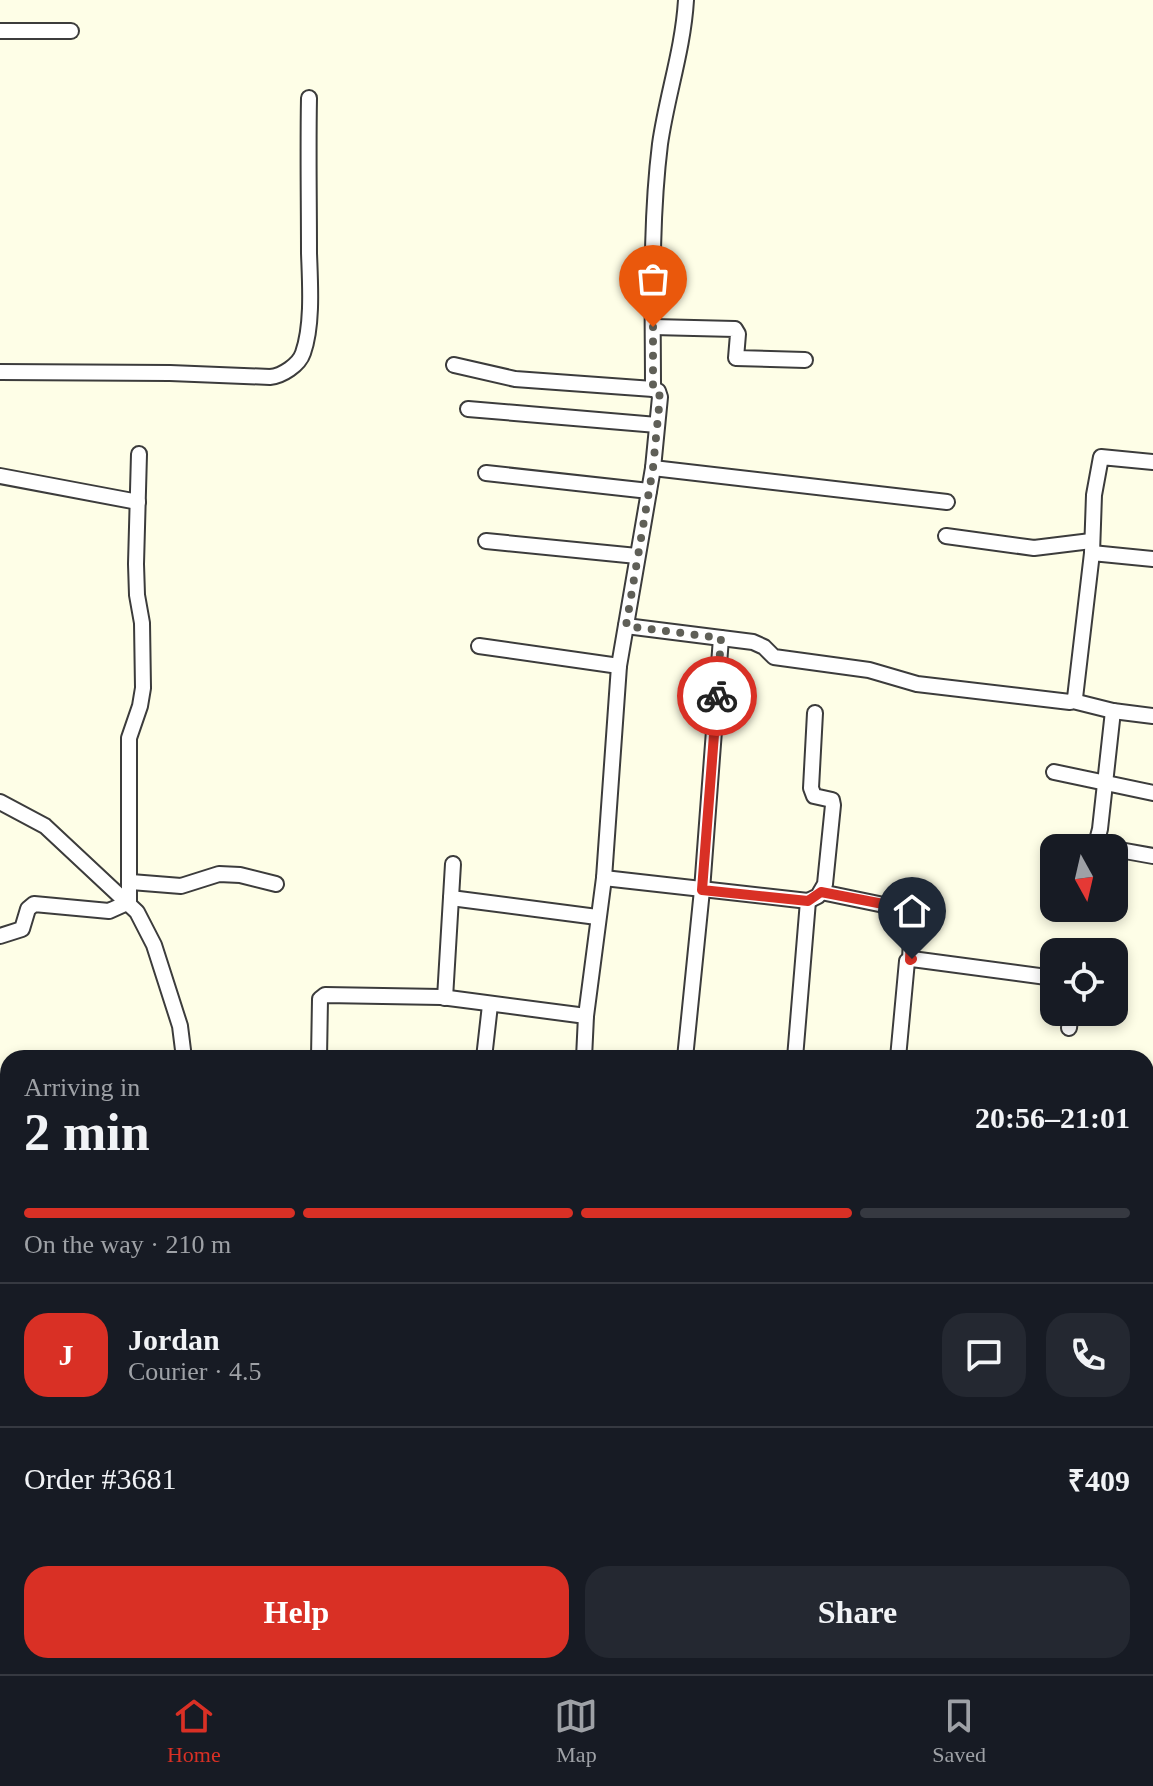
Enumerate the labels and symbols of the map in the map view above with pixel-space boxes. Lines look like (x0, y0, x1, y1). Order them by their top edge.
pin (619, 245, 687, 327)
courier (677, 656, 757, 736)
north arrow (1040, 834, 1128, 922)
pin (878, 877, 946, 959)

